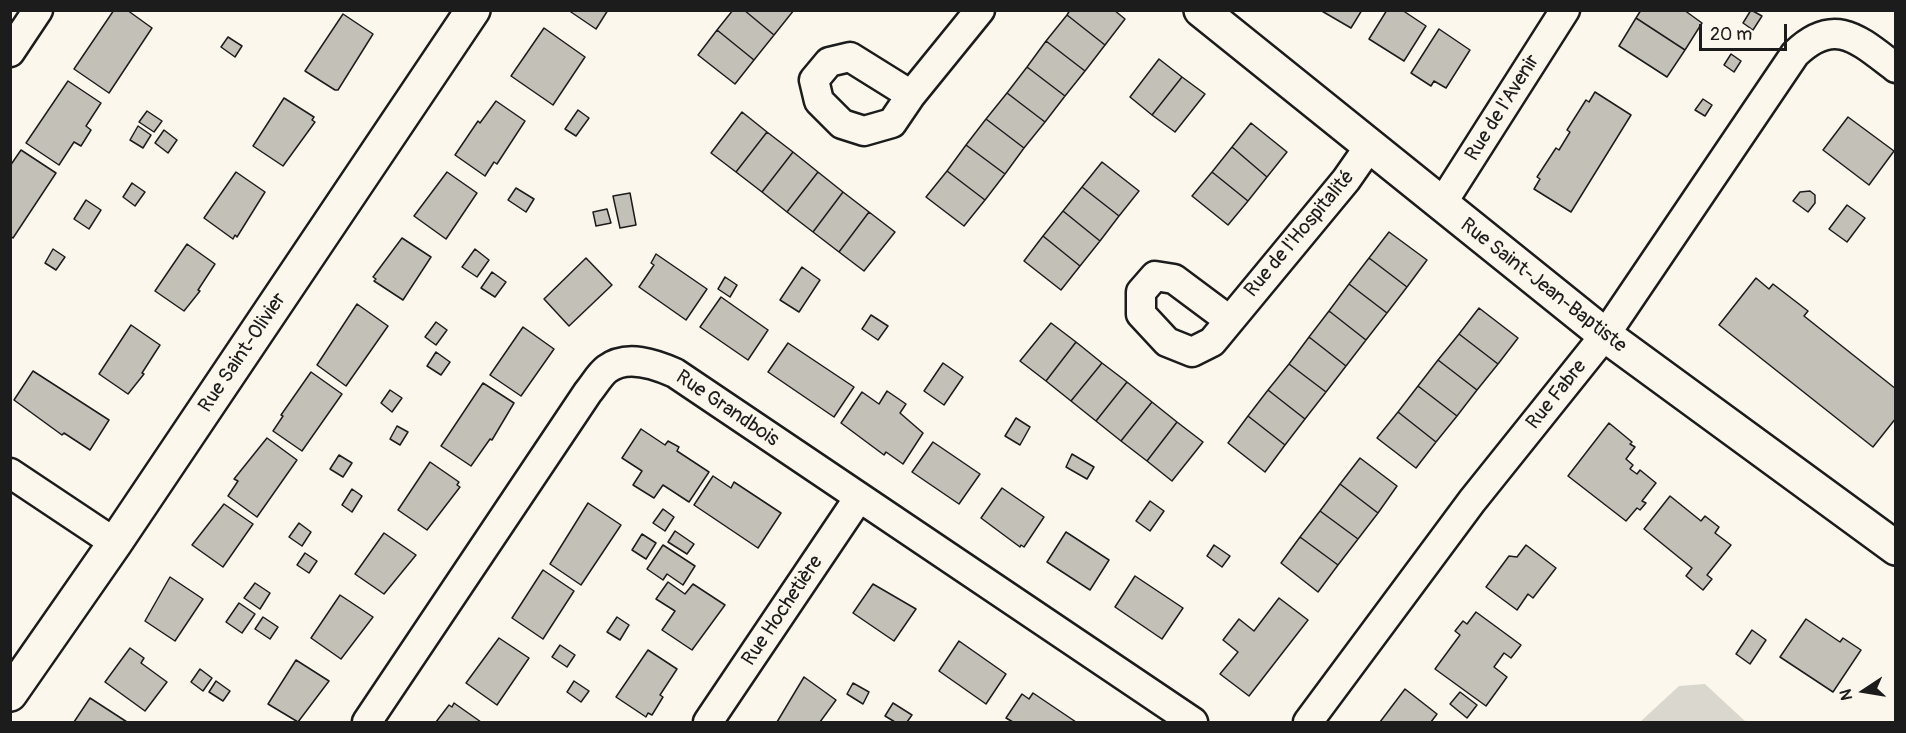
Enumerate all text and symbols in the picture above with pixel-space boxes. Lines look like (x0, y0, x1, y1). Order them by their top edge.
scale bar (1702, 12, 1790, 50)
text: 20 m (1710, 23, 1752, 46)
street label: Rue de l'Avenir (1461, 50, 1545, 166)
street label: Rue de l'Hospitalité (1240, 166, 1360, 302)
street label: Rue Saint-Jean-Baptiste (1455, 214, 1631, 358)
street label: Rue Saint-Olivier (194, 289, 292, 417)
street label: Rue Fabre (1522, 355, 1592, 435)
street label: Rue Grandbois (671, 366, 783, 452)
street label: Rue Hochetière (737, 551, 829, 671)
north arrow (1834, 661, 1894, 721)
text: N (1835, 687, 1857, 702)

